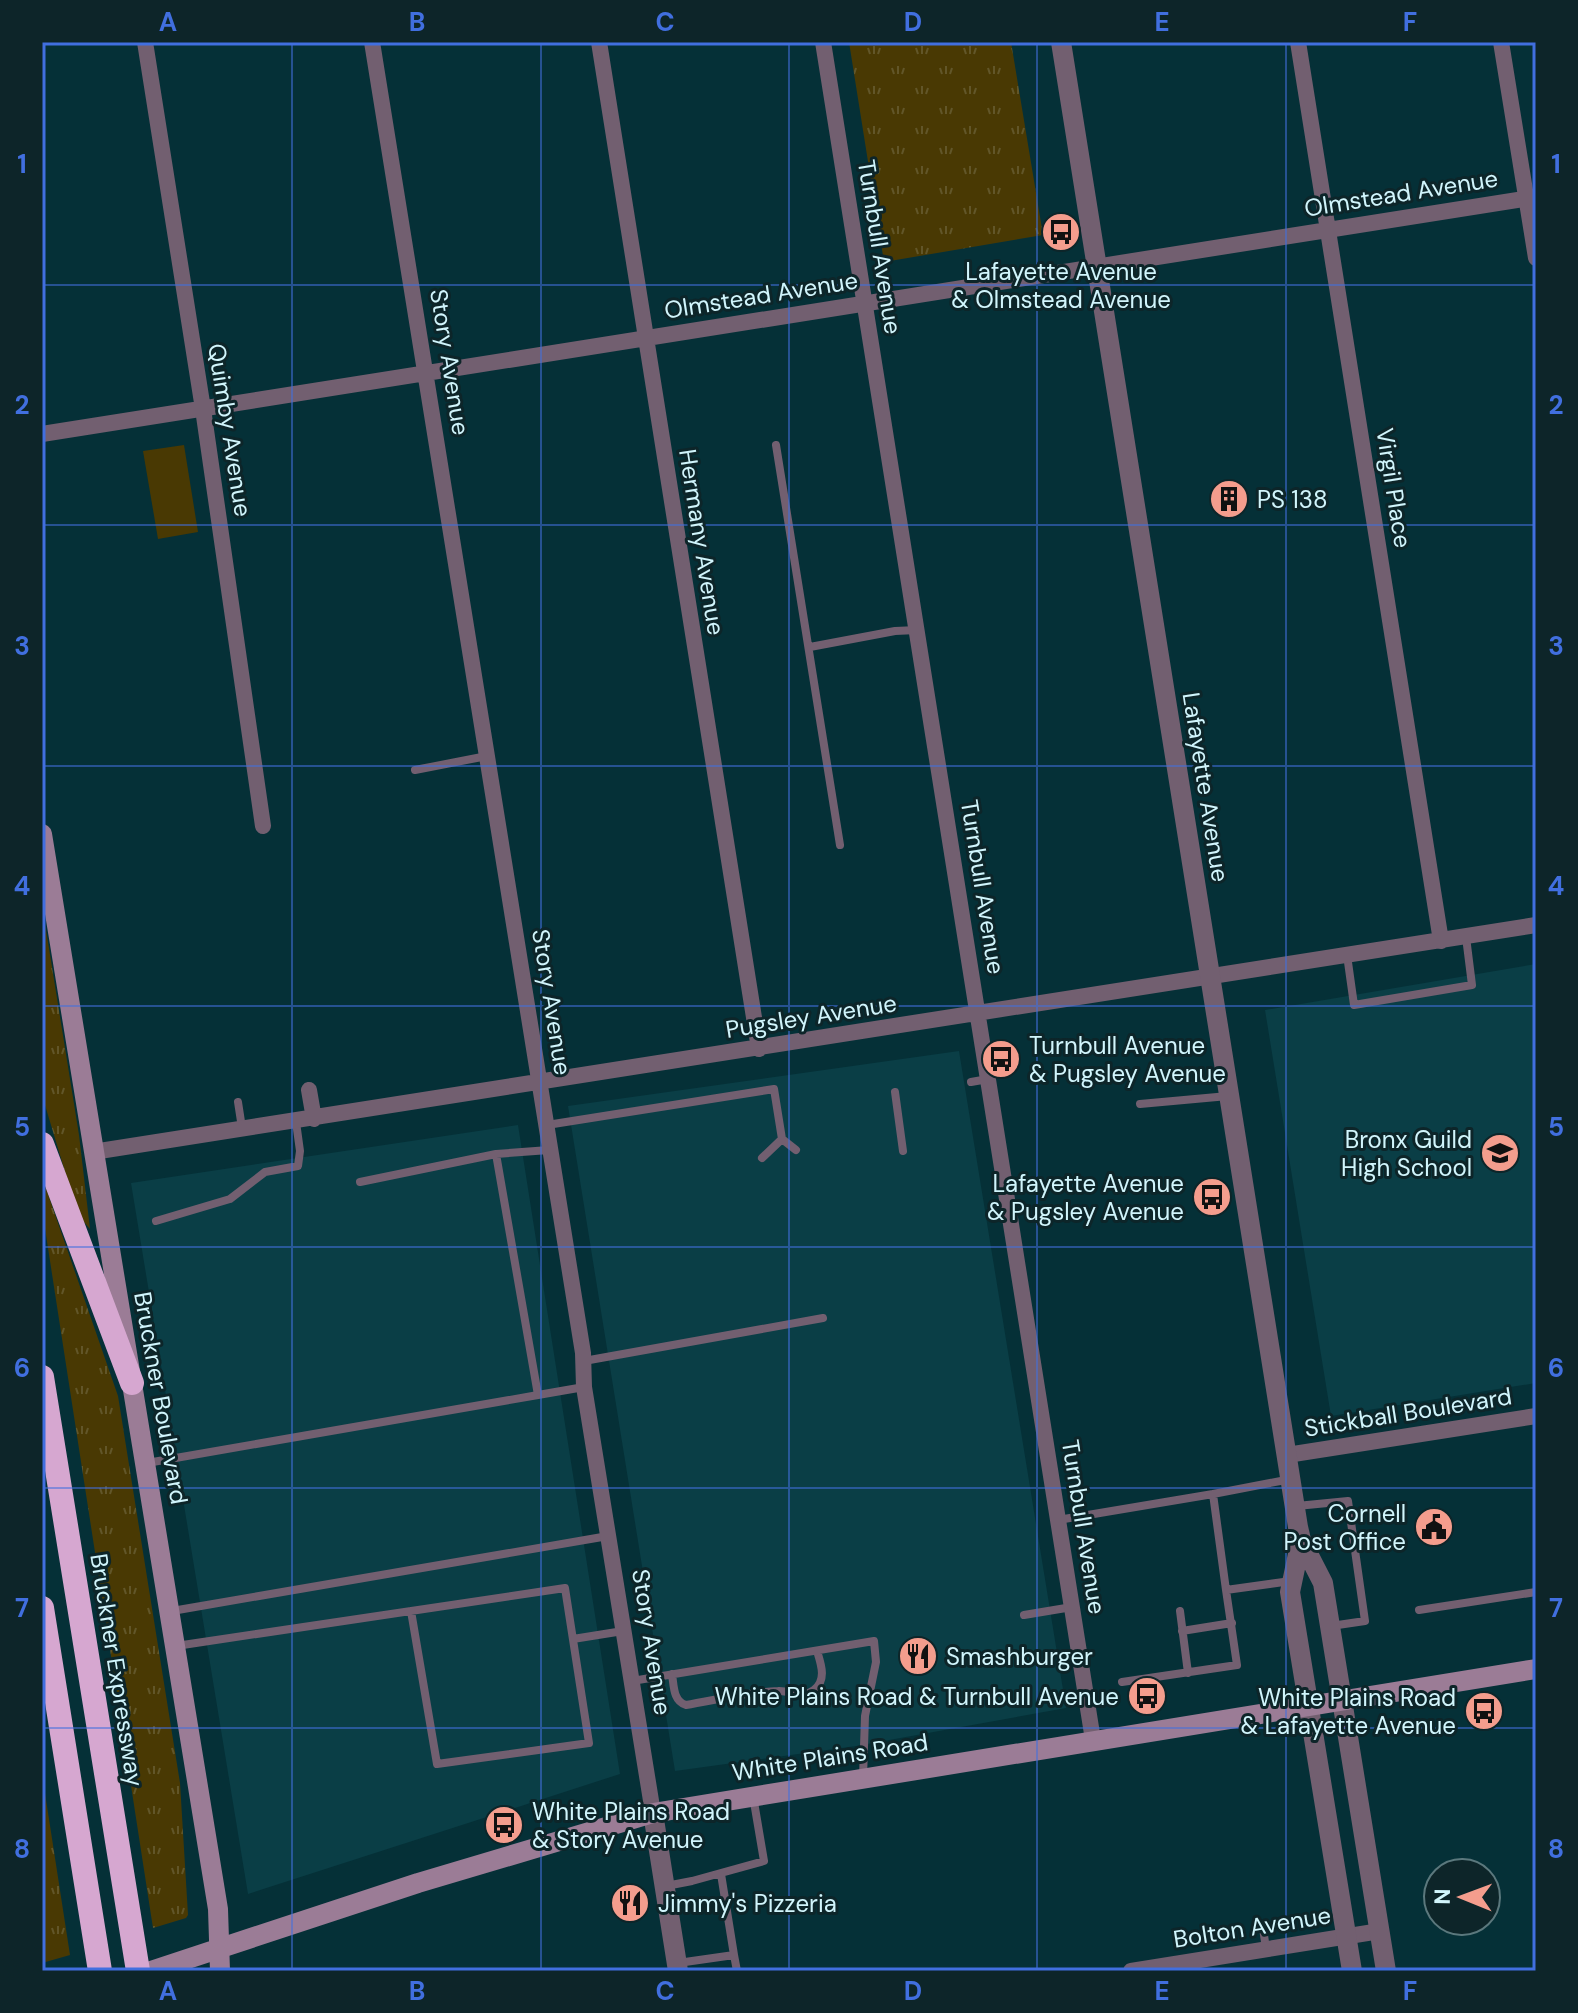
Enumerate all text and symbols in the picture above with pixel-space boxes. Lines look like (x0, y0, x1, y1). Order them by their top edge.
text: A (159, 5, 177, 39)
text: B (409, 5, 425, 39)
text: C (655, 5, 675, 39)
text: D (904, 5, 922, 39)
text: E (1154, 5, 1170, 39)
text: F (1403, 5, 1417, 39)
text: 1 (17, 147, 27, 181)
text: 1 (1551, 147, 1561, 181)
street label: Turnbull Avenue (851, 158, 909, 336)
street label: Olmstead Avenue (1302, 162, 1500, 224)
bus stop icon: Lafayette Avenue & Olmstead Avenue (1040, 211, 1082, 253)
place label: Lafayette Avenue & Olmstead Avenue (951, 256, 1171, 315)
street label: Olmstead Avenue (662, 264, 860, 326)
street label: Story Avenue (423, 287, 477, 437)
street label: Quimby Avenue (201, 341, 259, 519)
text: 2 (14, 388, 30, 422)
text: 2 (1548, 388, 1564, 422)
street label: Virgil Place (1369, 426, 1419, 550)
street label: Hermany Avenue (672, 447, 732, 637)
building icon: PS 138 (1208, 478, 1250, 520)
place label: PS 138 (1257, 484, 1328, 515)
text: 3 (14, 629, 30, 663)
text: 3 (1548, 629, 1564, 663)
street label: Lafayette Avenue (1176, 690, 1236, 884)
street label: Turnbull Avenue (954, 798, 1012, 976)
text: 4 (14, 869, 30, 903)
text: 4 (1548, 869, 1564, 903)
street label: Story Avenue (525, 927, 579, 1077)
street label: Pugsley Avenue (723, 987, 899, 1045)
place label: Turnbull Avenue & Pugsley Avenue (1029, 1030, 1226, 1089)
bus stop icon: Turnbull Avenue & Pugsley Avenue (980, 1038, 1022, 1080)
text: 5 (14, 1110, 30, 1144)
text: 5 (1548, 1110, 1564, 1144)
place label: Bronx Guild High School (1341, 1124, 1472, 1183)
school or university icon: Bronx Guild High School (1479, 1132, 1521, 1174)
place label: Lafayette Avenue & Pugsley Avenue (987, 1168, 1184, 1227)
bus stop icon: Lafayette Avenue & Pugsley Avenue (1191, 1176, 1233, 1218)
street label: Bruckner Boulevard (127, 1289, 195, 1507)
text: 6 (14, 1351, 30, 1385)
text: 6 (1548, 1351, 1564, 1385)
street label: Stickball Boulevard (1302, 1380, 1514, 1444)
street label: Turnbull Avenue (1055, 1438, 1113, 1616)
place label: Cornell Post Office (1284, 1498, 1406, 1557)
public building icon: Cornell Post Office (1413, 1506, 1455, 1548)
street label: Bruckner Expressway (83, 1551, 151, 1789)
street label: Story Avenue (625, 1567, 679, 1717)
text: 7 (15, 1591, 29, 1625)
text: 7 (1549, 1591, 1563, 1625)
restaurant icon: Smashburger (897, 1635, 939, 1677)
place label: Smashburger (946, 1641, 1093, 1672)
bus stop icon: White Plains Road & Turnbull Avenue (1126, 1675, 1168, 1717)
place label: White Plains Road & Turnbull Avenue (714, 1681, 1119, 1712)
place label: White Plains Road & Lafayette Avenue (1240, 1682, 1456, 1741)
bus stop icon: White Plains Road & Lafayette Avenue (1463, 1690, 1505, 1732)
street label: White Plains Road (730, 1726, 930, 1788)
place label: White Plains Road & Story Avenue (532, 1796, 730, 1855)
bus stop icon: White Plains Road & Story Avenue (483, 1804, 525, 1846)
text: 8 (14, 1832, 30, 1866)
text: 8 (1548, 1832, 1564, 1866)
north arrow (1422, 1857, 1502, 1937)
restaurant icon: Jimmy's Pizzeria (609, 1882, 651, 1924)
place label: Jimmy's Pizzeria (658, 1888, 837, 1919)
text: N (1428, 1888, 1457, 1905)
street label: Bolton Avenue (1171, 1899, 1333, 1955)
text: A (159, 1974, 177, 2008)
text: B (409, 1974, 425, 2008)
text: C (655, 1974, 675, 2008)
text: D (904, 1974, 922, 2008)
text: E (1154, 1974, 1170, 2008)
text: F (1403, 1974, 1417, 2008)

